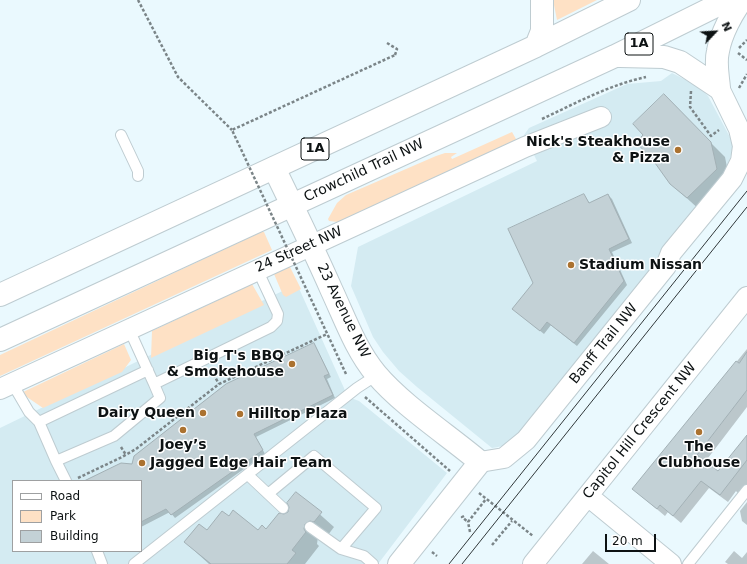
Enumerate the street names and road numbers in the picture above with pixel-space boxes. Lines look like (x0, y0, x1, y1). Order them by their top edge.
road number: 1A (625, 33, 653, 55)
street label: Crowchild Trail NW (301, 136, 427, 206)
road number: 1A (301, 138, 329, 160)
street label: 24 Street NW (253, 223, 345, 277)
street label: 23 Avenue NW (313, 261, 373, 361)
street label: Banff Trail NW (566, 300, 642, 388)
street label: Capitol Hill Crescent NW (580, 359, 700, 503)

